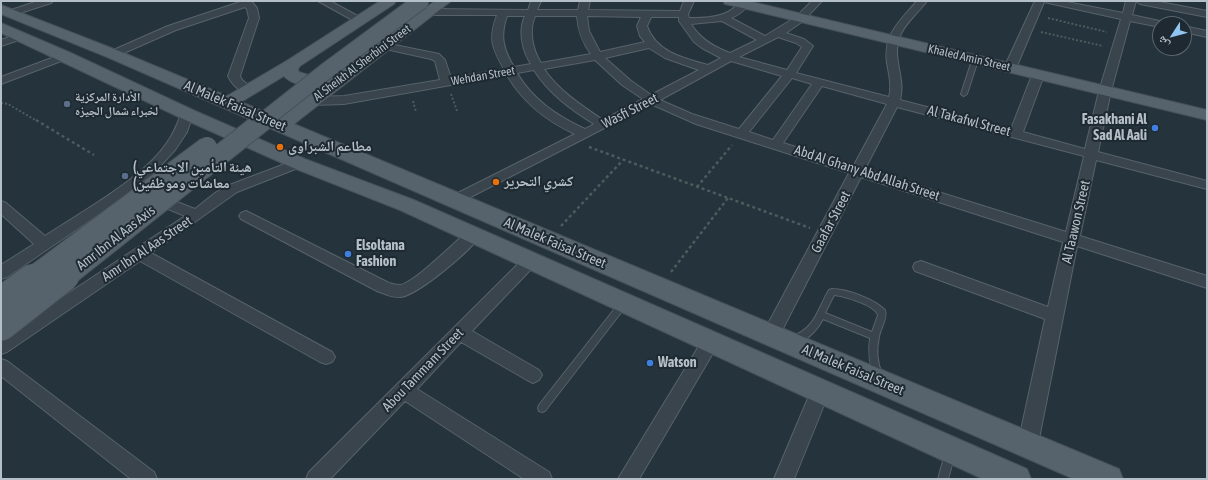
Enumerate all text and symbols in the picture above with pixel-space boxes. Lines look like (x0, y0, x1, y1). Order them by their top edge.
north arrow (1152, 16, 1192, 56)
street label: Al Sheikh Al Sherbini Street (311, 22, 413, 104)
text: ش (1155, 34, 1171, 51)
street label: Khaled Amin Street (926, 42, 1012, 74)
street label: Wehdan Street (450, 63, 516, 89)
street label: Al Malek Faisal Street (181, 77, 289, 135)
place label: الأدارة المركزية لخبراء شمال الجيزه (75, 90, 158, 118)
street label: Wasfi Street (599, 90, 661, 132)
marker: الأدارة المركزية لخبراء شمال الجيزه (62, 99, 72, 109)
street label: Al Takafwl Street (926, 102, 1012, 140)
place label: Fasakhani Al Sad Al Aali (1082, 112, 1147, 144)
marker: Fasakhani Al Sad Al Aali (1150, 123, 1160, 133)
place label: مطاعم الشبراوى (288, 139, 372, 155)
marker: مطاعم الشبراوى (275, 142, 285, 152)
street label: Abd Al Ghany Abd Allah Street (792, 142, 942, 204)
place label: (هيئة التأمين الاجتماعي (معاشات وموظفين (133, 160, 252, 192)
marker: (هيئة التأمين الاجتماعي (معاشات وموظفين (120, 171, 130, 181)
place label: كشري التحرير (504, 174, 573, 190)
marker: كشري التحرير (491, 177, 501, 187)
street label: Al Taawon Street (1058, 179, 1094, 265)
street label: Gaafar Street (808, 188, 854, 256)
street label: Amr Ibn Al Aas Axis (73, 202, 159, 274)
street label: Amr Ibn Al Aas Street (99, 213, 195, 285)
street label: Al Malek Faisal Street (501, 214, 609, 272)
place label: Elsoltana Fashion (356, 238, 405, 270)
marker: Elsoltana Fashion (343, 249, 353, 259)
street label: Abou Tammam Street (379, 325, 467, 415)
street label: Al Malek Faisal Street (799, 341, 907, 399)
place label: Watson (658, 355, 697, 371)
marker: Watson (645, 358, 655, 368)

